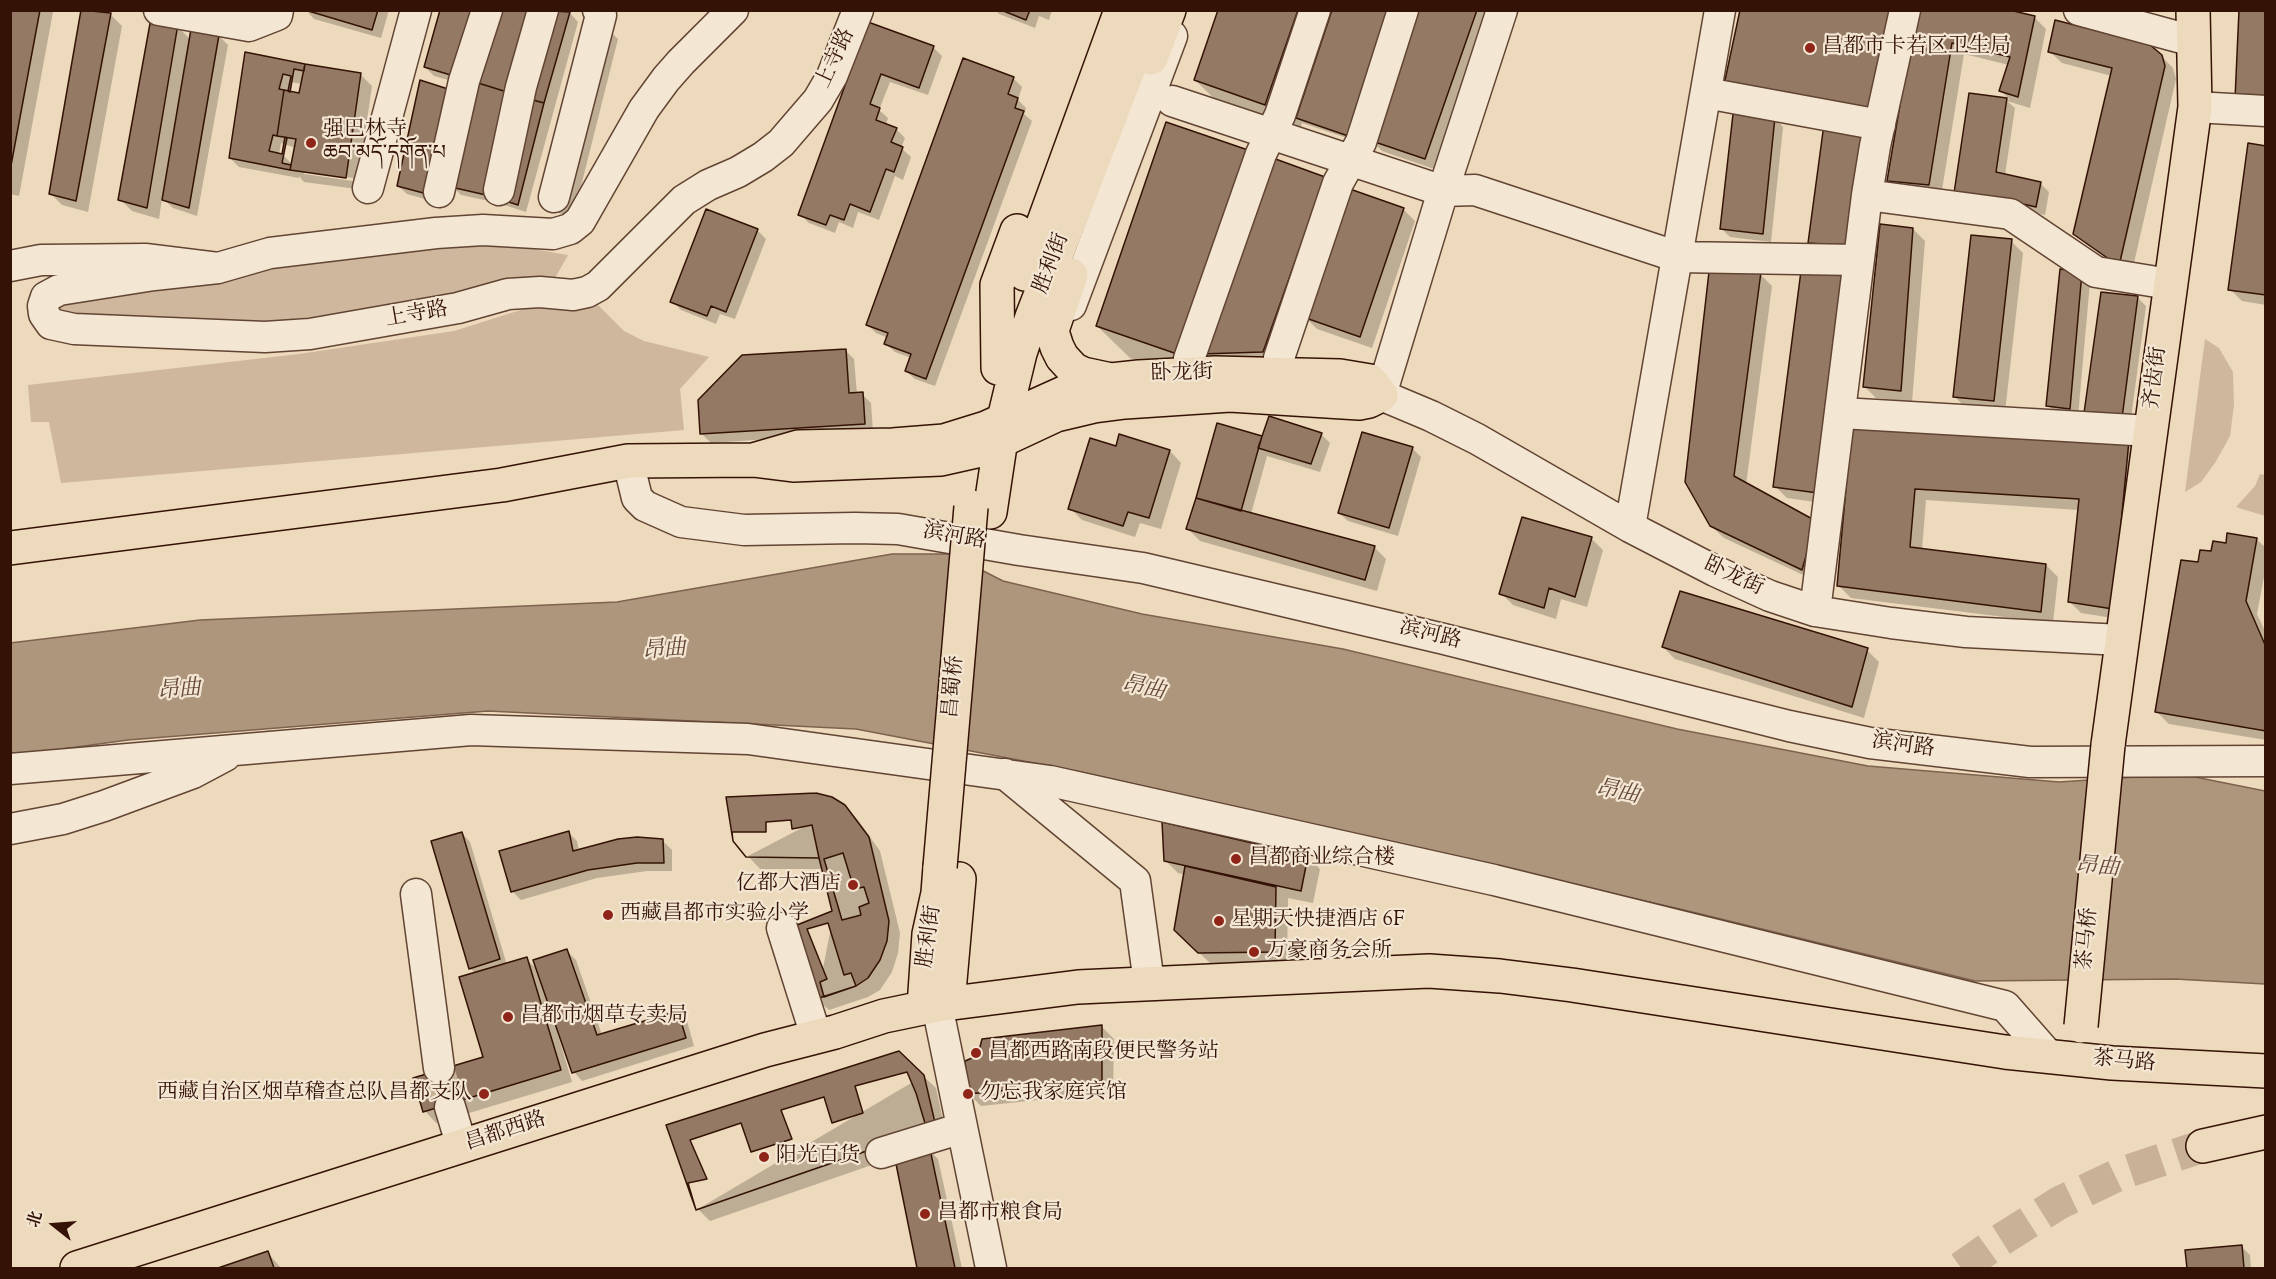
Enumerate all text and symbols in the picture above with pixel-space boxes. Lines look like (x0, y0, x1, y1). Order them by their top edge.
street label: 上寺路 (812, 25, 862, 93)
place label: 昌都市卡若区卫生局 (1822, 35, 2011, 61)
marker: 昌都市卡若区卫生局 (1803, 41, 1817, 55)
place label: 强巴林寺 ཆབ་མདོ་དགོན་པ (323, 118, 446, 168)
marker: 强巴林寺 ཆབ་མདོ་དགོན་པ (304, 136, 318, 150)
street label: 胜利街 (1030, 230, 1076, 298)
street label: 上寺路 (384, 298, 450, 334)
street label: 齐齿街 (2141, 345, 2173, 411)
street label: 卧龙街 (1150, 361, 1214, 389)
street label: 滨河路 (921, 520, 987, 556)
street label: 卧龙街 (1699, 553, 1767, 603)
street label: 滨河路 (1396, 616, 1464, 656)
water label: 昂曲 (641, 637, 687, 667)
street label: 昌蜀桥 (940, 655, 970, 719)
water label: 昂曲 (1119, 673, 1167, 707)
water label: 昂曲 (156, 677, 202, 707)
street label: 滨河路 (1870, 730, 1936, 764)
water label: 昂曲 (1593, 777, 1641, 811)
place label: 昌都商业综合楼 (1248, 846, 1395, 872)
marker: 昌都商业综合楼 (1229, 852, 1243, 866)
water label: 昂曲 (2074, 854, 2120, 884)
place label: 亿都大酒店 (736, 872, 841, 898)
marker: 亿都大酒店 (846, 878, 860, 892)
place label: 西藏昌都市实验小学 (620, 902, 809, 928)
street label: 胜利街 (914, 904, 948, 970)
street label: 茶马桥 (2074, 907, 2104, 971)
marker: 西藏昌都市实验小学 (601, 908, 615, 922)
place label: 星期天快捷酒店 6F (1231, 908, 1405, 934)
marker: 星期天快捷酒店 6F (1212, 914, 1226, 928)
place label: 万豪商务会所 (1266, 939, 1392, 965)
marker: 万豪商务会所 (1247, 945, 1261, 959)
place label: 昌都市烟草专卖局 (520, 1004, 688, 1030)
marker: 昌都市烟草专卖局 (501, 1010, 515, 1024)
place label: 昌都西路南段便民警务站 (988, 1040, 1219, 1066)
marker: 昌都西路南段便民警务站 (969, 1046, 983, 1060)
street label: 茶马路 (2092, 1048, 2156, 1078)
place label: 西藏自治区烟草稽查总队昌都支队 (157, 1081, 472, 1107)
place label: 勿忘我家庭宾馆 (980, 1081, 1127, 1107)
marker: 西藏自治区烟草稽查总队昌都支队 (477, 1087, 491, 1101)
marker: 勿忘我家庭宾馆 (961, 1087, 975, 1101)
street label: 昌都西路 (462, 1108, 550, 1158)
place label: 阳光百货 (776, 1144, 860, 1170)
marker: 阳光百货 (757, 1150, 771, 1164)
north arrow (24, 1195, 84, 1255)
place label: 昌都市粮食局 (937, 1201, 1063, 1227)
marker: 昌都市粮食局 (918, 1207, 932, 1221)
text: 北 (23, 1209, 50, 1231)

